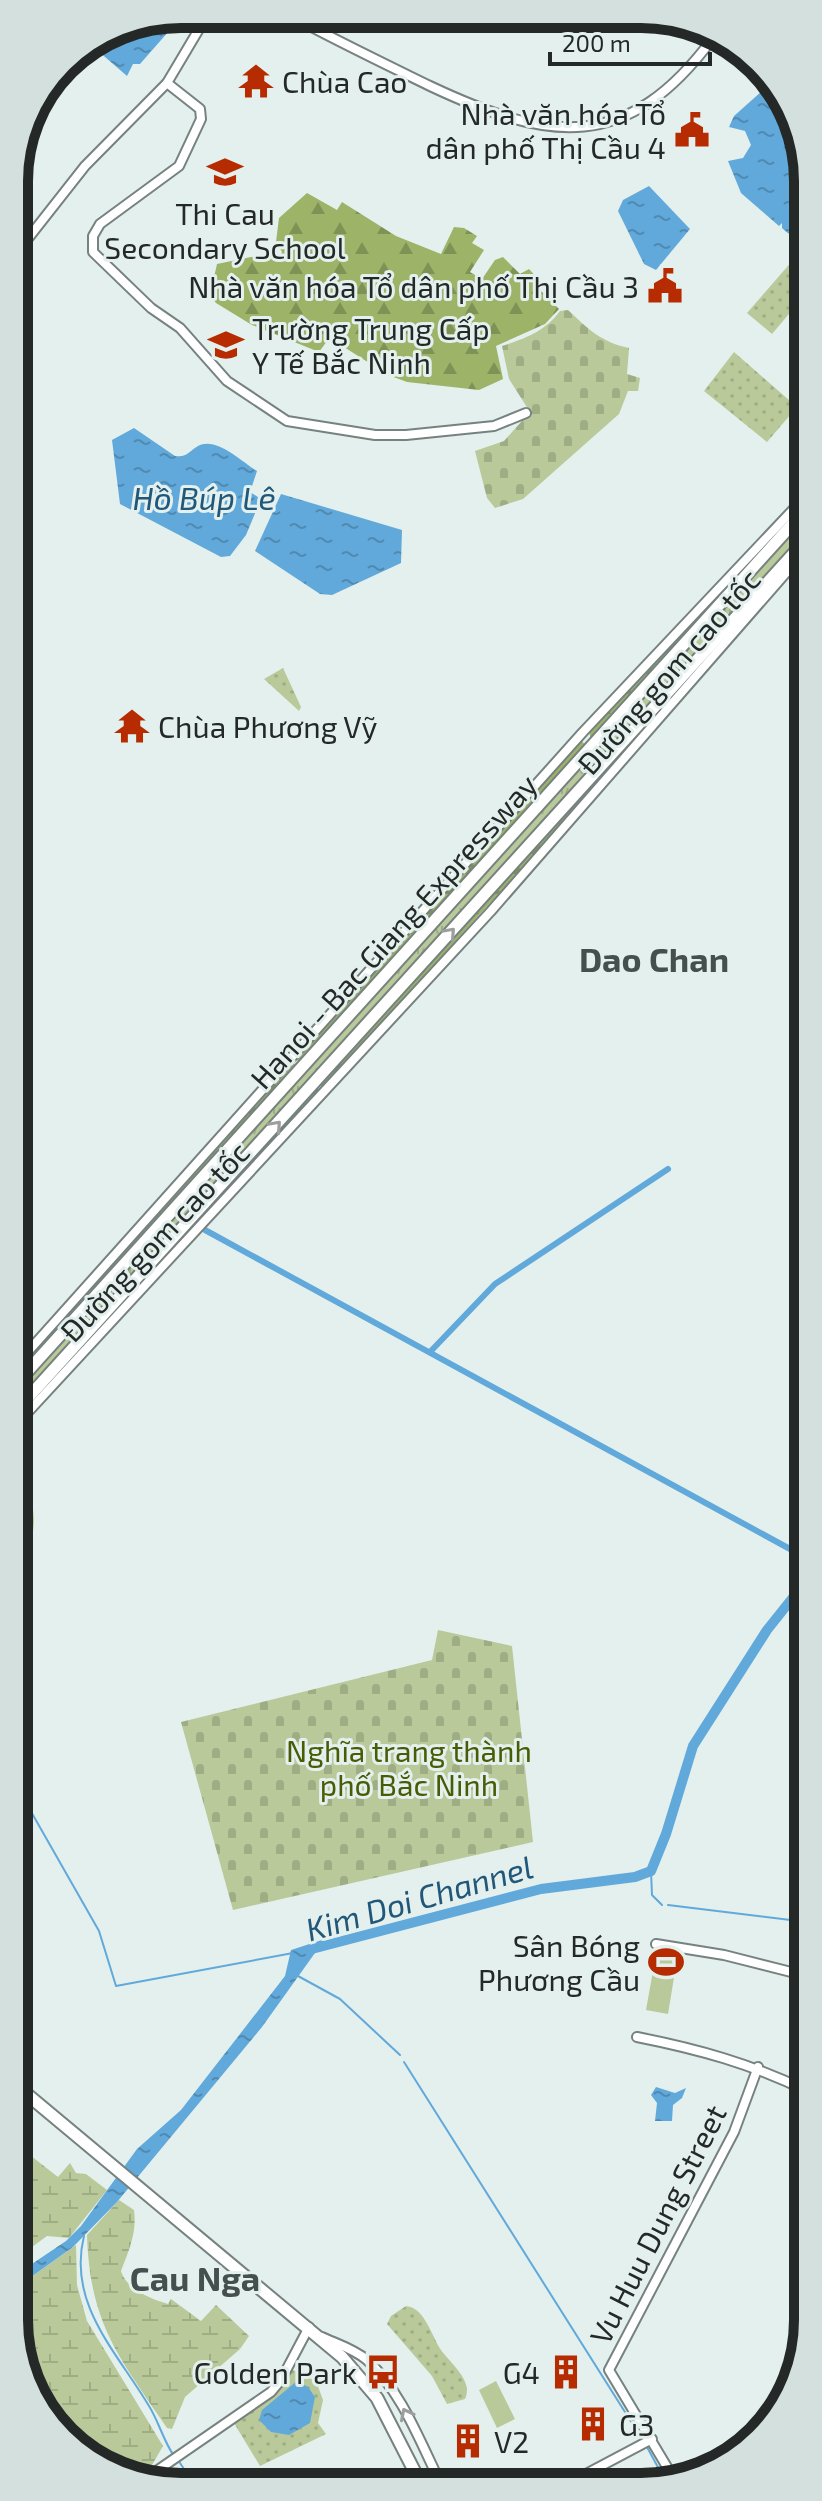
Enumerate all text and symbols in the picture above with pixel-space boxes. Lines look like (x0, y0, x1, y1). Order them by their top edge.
scale bar (550, 16, 710, 66)
text: 200 m (562, 28, 631, 57)
temple icon: Chùa Cao (237, 62, 275, 100)
place label: Chùa Cao (282, 63, 407, 99)
place label: Nhà văn hóa Tổ dân phố Thị Cầu 4 (426, 95, 666, 165)
public building icon: Nhà văn hóa Tổ dân phố Thị Cầu 4 (673, 111, 711, 149)
school or university icon: Thi Cau Secondary School (206, 153, 244, 191)
place label: Thi Cau Secondary School (104, 195, 346, 265)
public building icon: Nhà văn hóa Tổ dân phố Thị Cầu 3 (646, 267, 684, 305)
place label: Nhà văn hóa Tổ dân phố Thị Cầu 3 (188, 268, 639, 304)
place label: Trường Trung Cấp Y Tế Bắc Ninh (252, 310, 490, 380)
school or university icon: Trường Trung Cấp Y Tế Bắc Ninh (207, 326, 245, 364)
water label: Hồ Búp Lê (132, 478, 276, 517)
street label: Đường gom cao tốc (569, 561, 767, 781)
temple icon: Chùa Phương Vỹ (113, 707, 151, 745)
place label: Chùa Phương Vỹ (158, 708, 378, 744)
street label: Hanoi - Bac Giang Expressway (242, 766, 544, 1096)
one-way arrow (441, 927, 455, 942)
district label: Dao Chan (579, 938, 729, 979)
one-way arrow (266, 1120, 280, 1135)
street label: Đường gom cao tốc (52, 1134, 256, 1348)
park label: Nghĩa trang thành phố Bắc Ninh (286, 1732, 532, 1802)
water label: Kim Doi Channel (301, 1846, 537, 1948)
place label: Sân Bóng Phương Cầu (478, 1927, 640, 1997)
sports icon: Sân Bóng Phương Cầu (647, 1943, 685, 1981)
street label: Vu Huu Dung Street (581, 2098, 733, 2350)
district label: Cau Nga (130, 2257, 260, 2298)
bus stop icon: Golden Park (364, 2353, 402, 2391)
building icon: G4 (547, 2353, 585, 2391)
place label: Golden Park (193, 2354, 357, 2390)
place label: G4 (503, 2354, 540, 2390)
building icon: G3 (574, 2405, 612, 2443)
place label: G3 (619, 2406, 655, 2442)
one-way arrow (400, 2408, 415, 2423)
building icon: V2 (449, 2422, 487, 2460)
place label: V2 (494, 2423, 529, 2459)

